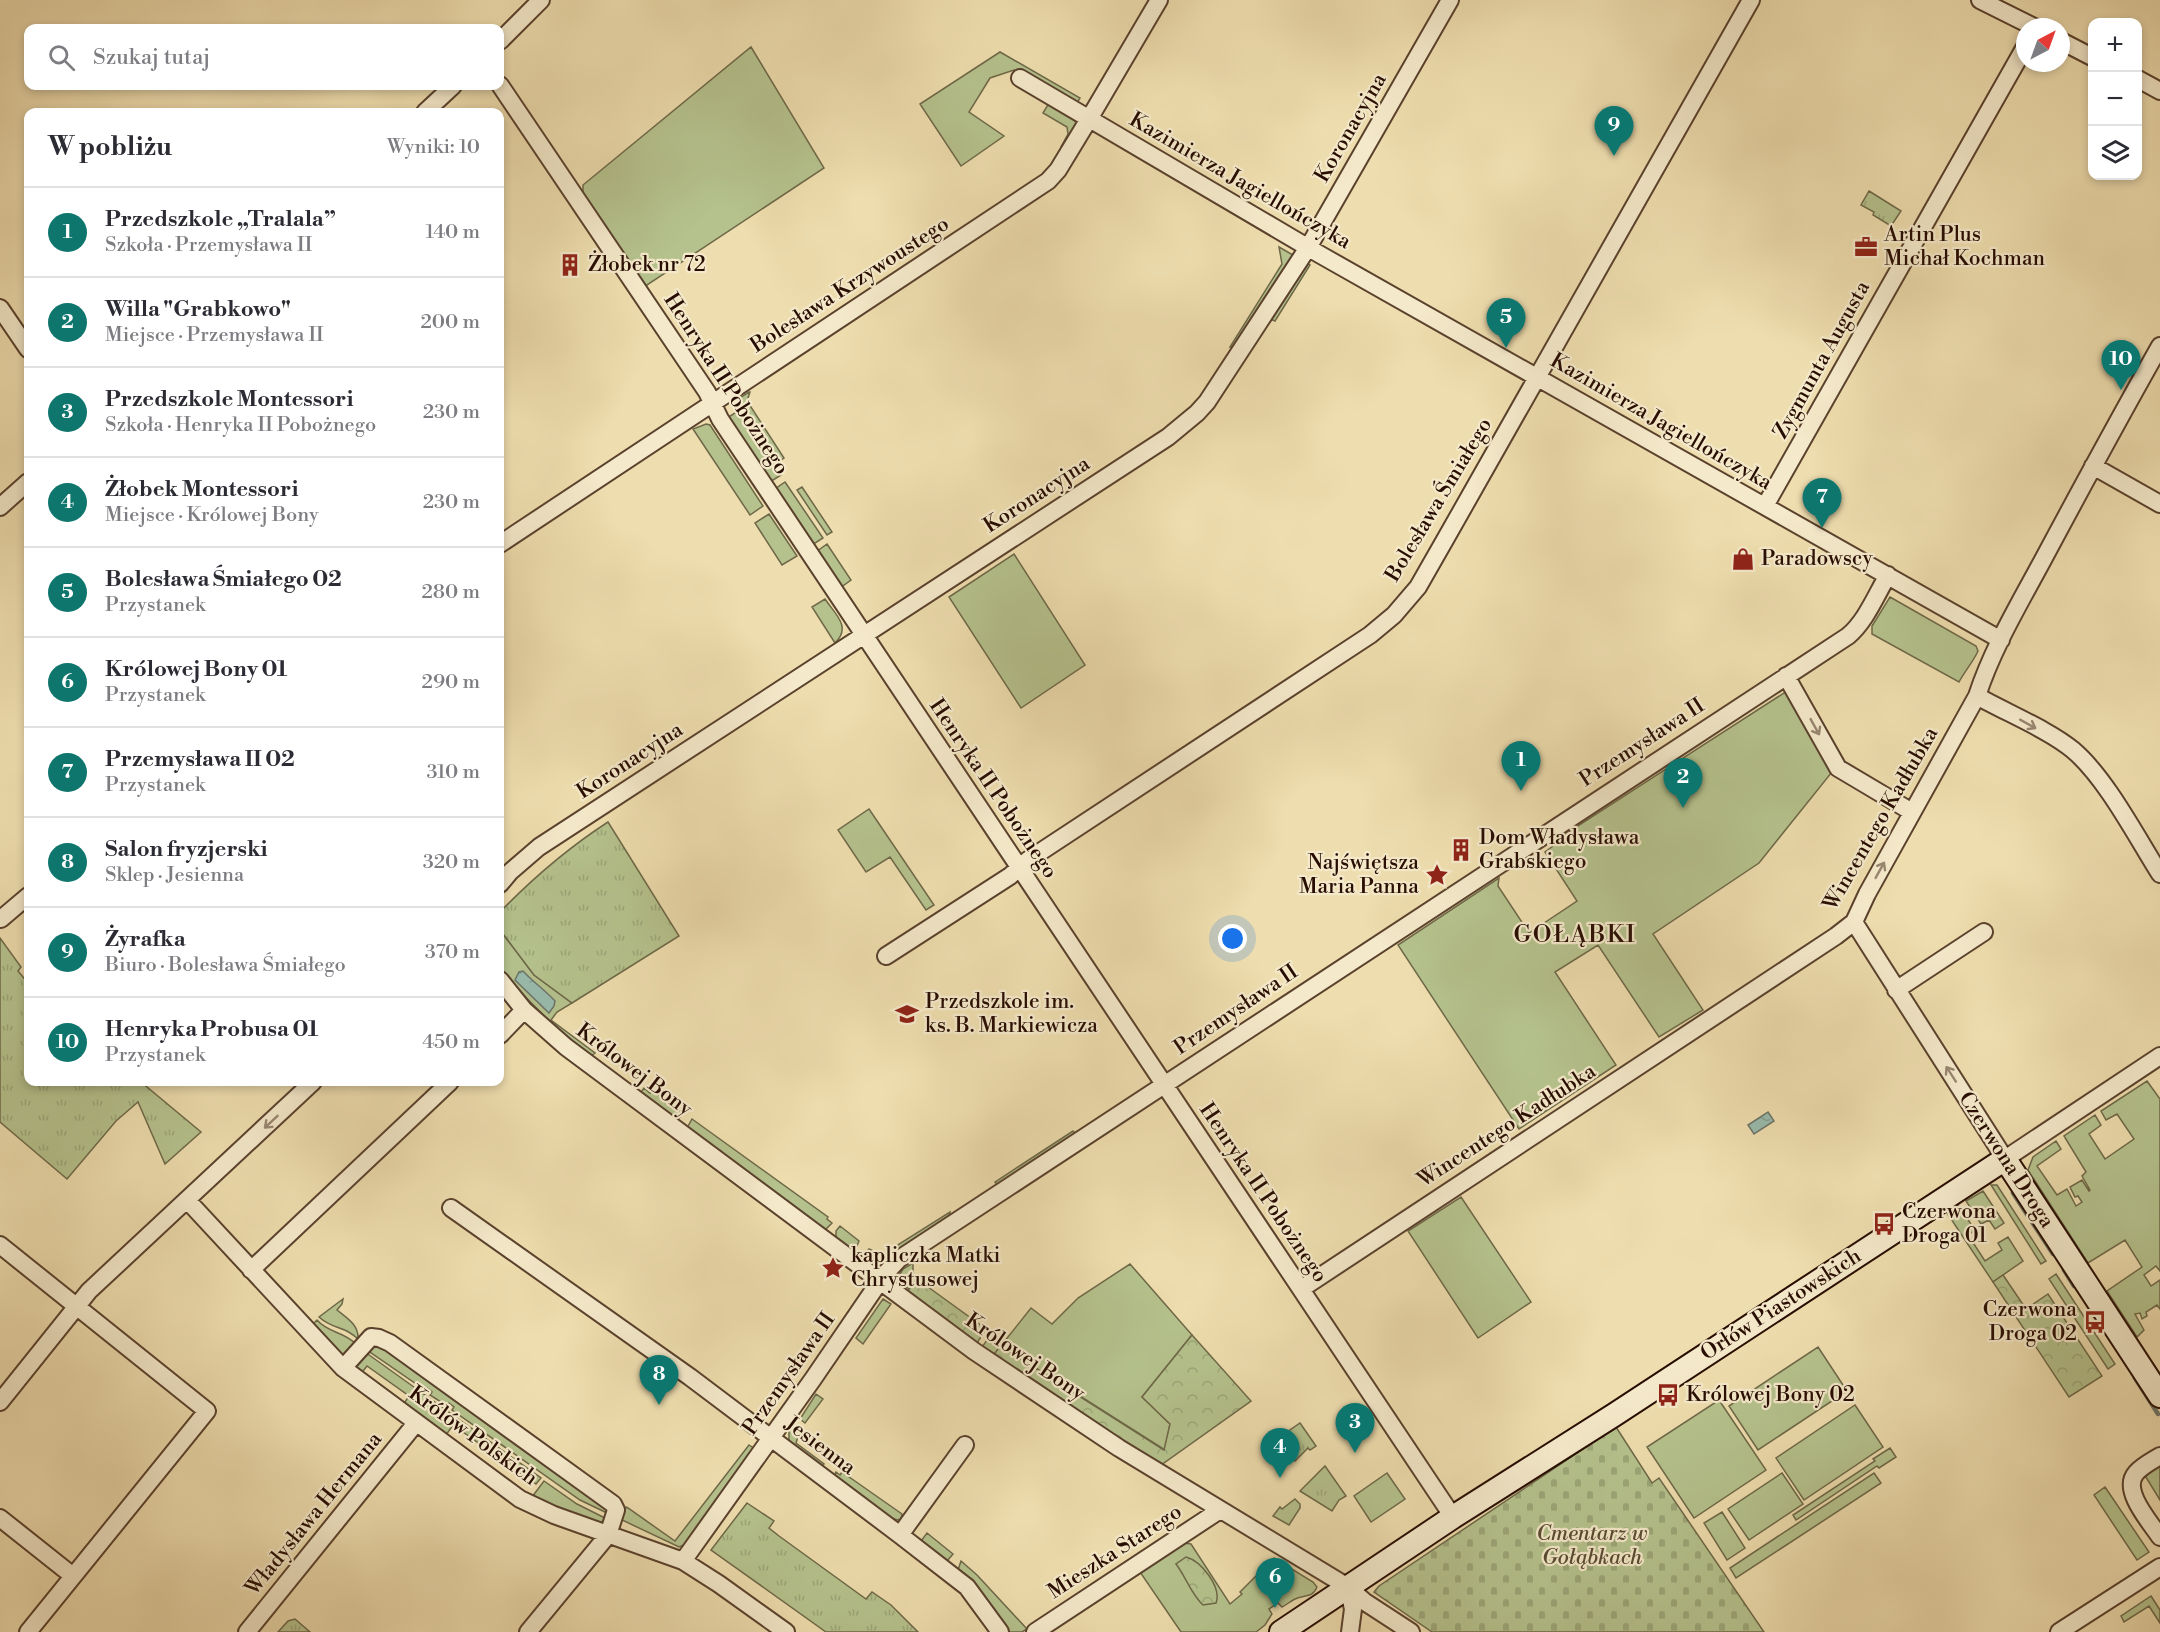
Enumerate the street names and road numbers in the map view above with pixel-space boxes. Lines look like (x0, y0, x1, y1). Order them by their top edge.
street label: Koronacyjna (1309, 69, 1393, 187)
street label: Kazimierza Jagiellończyka (1125, 107, 1356, 255)
street label: Bolesława Krzywoustego (745, 211, 954, 359)
street label: Zygmunta Augusta (1768, 276, 1876, 443)
street label: Henryka II Pobożnego (658, 288, 794, 480)
street label: Kazimierza Jagiellończyka (1546, 348, 1777, 496)
street label: Bolesława Śmiałego (1377, 412, 1498, 587)
street label: Koronacyjna (979, 451, 1095, 539)
street label: Przemysława II (1575, 693, 1709, 793)
street label: Henryka II Pobożnego (923, 694, 1063, 884)
street label: Koronacyjna (572, 717, 688, 805)
street label: Wincentego Kadłubka (1817, 722, 1944, 916)
street label: Przemysława II (1169, 959, 1303, 1061)
street label: Królowej Bony (571, 1018, 698, 1123)
street label: Wincentego Kadłubka (1412, 1058, 1601, 1194)
street label: Czerwona Droga (1952, 1087, 2060, 1233)
street label: Henryka II Pobożnego (1193, 1098, 1333, 1288)
street label: Orłów Piastowskich (1696, 1243, 1867, 1367)
street label: Królowej Bony (960, 1307, 1091, 1407)
street label: Przemysława II (737, 1308, 841, 1440)
street label: Królów Polskich (403, 1380, 543, 1492)
street label: Jesienna (779, 1410, 861, 1481)
street label: Władysława Hermana (239, 1427, 388, 1602)
street label: Mieszka Starego (1043, 1499, 1187, 1605)

